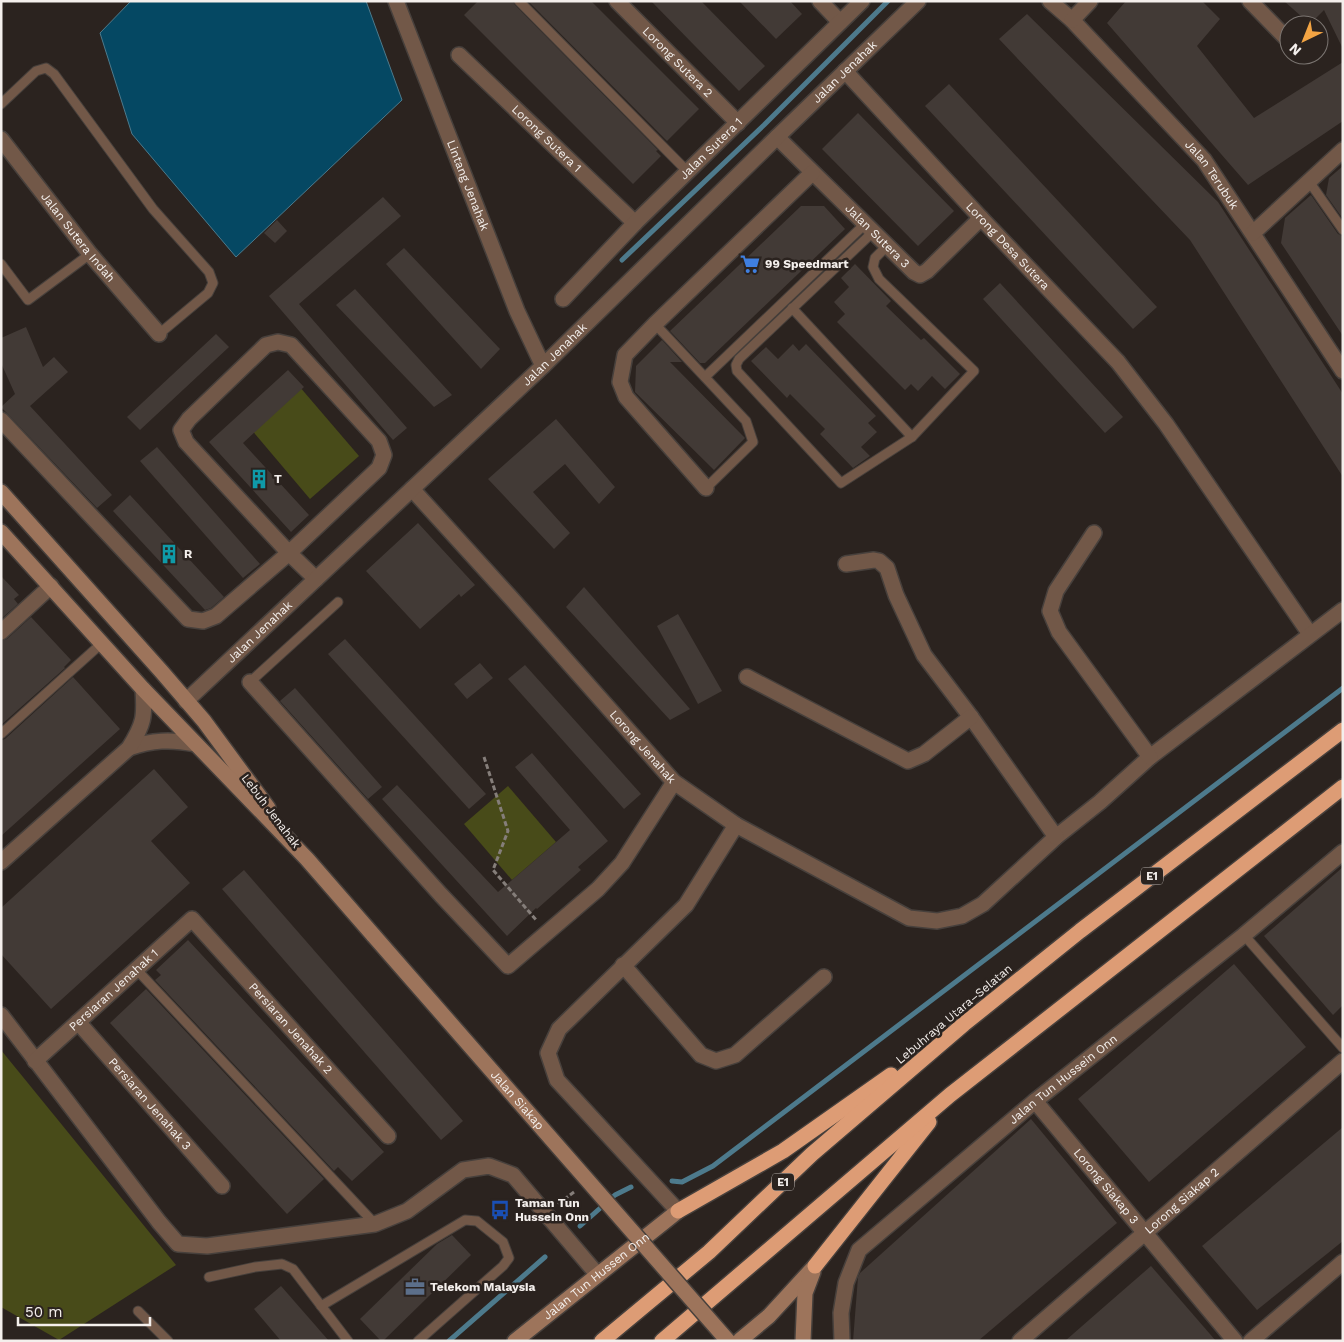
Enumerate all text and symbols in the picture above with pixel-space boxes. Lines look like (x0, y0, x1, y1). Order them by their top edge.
north arrow (1279, 15, 1329, 65)
street label: Lorong Sutera 2 (640, 24, 715, 100)
street label: Jalan Jenahak (810, 37, 880, 106)
text: N (1286, 40, 1304, 59)
street label: Lorong Sutera 1 (509, 102, 584, 175)
street label: Jalan Sutera 1 (677, 115, 745, 182)
street label: Jalan Terubuk (1182, 137, 1242, 212)
street label: Lintang Jenahak (444, 138, 492, 233)
street label: Jalan Sutera Indah (38, 190, 118, 285)
street label: Lorong Desa Sutera (963, 199, 1053, 293)
street label: Jalan Sutera 3 (842, 201, 913, 271)
supermarket icon: 99 Speedmart (739, 253, 761, 275)
place label: 99 Speedmart (765, 257, 849, 271)
street label: Jalan Jenahak (520, 320, 590, 389)
building icon: T (248, 468, 270, 490)
place label: T (274, 472, 282, 486)
building icon: R (158, 543, 180, 565)
place label: R (184, 547, 193, 561)
street label: Jalan Jenahak (224, 598, 295, 666)
street label: Lorong Jenahak (607, 707, 679, 786)
street label: Lebuh Jenahak (239, 771, 303, 851)
road number: E1 (1141, 868, 1163, 884)
street label: Persiaran Jenahak 1 (66, 946, 161, 1034)
street label: Lebuhraya Utara–Selatan (893, 961, 1015, 1067)
street label: Persiaran Jenahak 2 (246, 980, 335, 1077)
street label: Jalan Tun Hussein Onn (1006, 1032, 1120, 1127)
street label: Persiaran Jenahak 3 (106, 1055, 194, 1153)
street label: Jalan Siakap (488, 1068, 547, 1133)
street label: Lorong Siakap 3 (1071, 1146, 1141, 1227)
street label: Lorong Siakap 2 (1142, 1165, 1222, 1237)
road number: E1 (772, 1174, 794, 1190)
place label: Taman Tun Hussein Onn (515, 1196, 589, 1224)
bus stop icon: Taman Tun Hussein Onn (489, 1199, 511, 1221)
street label: Jalan Tun Hussen Onn (541, 1230, 652, 1323)
office icon: Telekom Malaysia (404, 1276, 426, 1298)
place label: Telekom Malaysia (430, 1280, 536, 1294)
scale bar (18, 1294, 150, 1326)
text: 50 m (25, 1303, 62, 1321)

